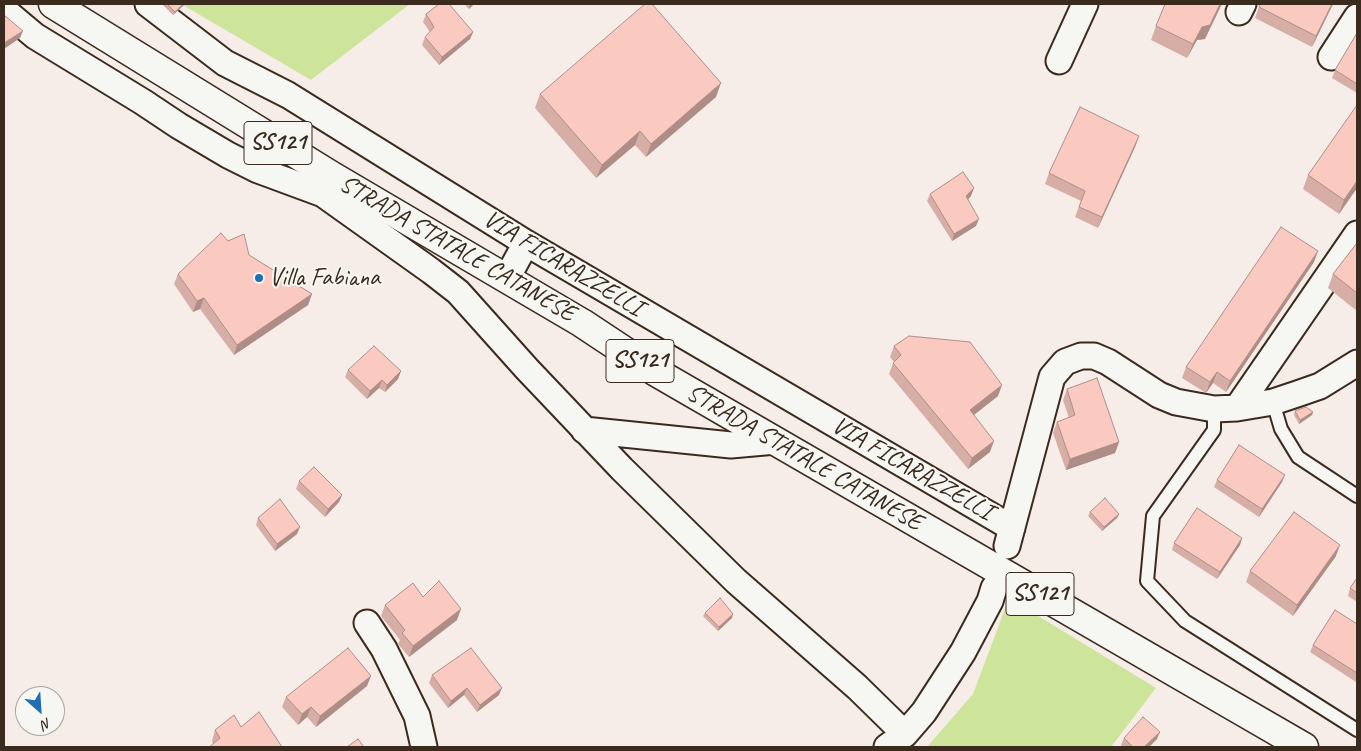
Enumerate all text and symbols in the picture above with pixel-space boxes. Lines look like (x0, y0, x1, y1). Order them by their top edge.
road number: SS121 (244, 122, 312, 164)
street label: STRADA STATALE CATANESE (334, 169, 580, 329)
street label: VIA FICARAZZELLI (478, 205, 648, 323)
place label: Villa Fabiana (269, 263, 380, 293)
marker: Villa Fabiana (253, 272, 265, 284)
road number: SS121 (606, 340, 674, 382)
street label: STRADA STATALE CATANESE (681, 378, 927, 538)
street label: VIA FICARAZZELLI (826, 411, 998, 527)
road number: SS121 (1006, 572, 1074, 616)
north arrow (15, 686, 65, 736)
text: N (39, 714, 54, 734)

